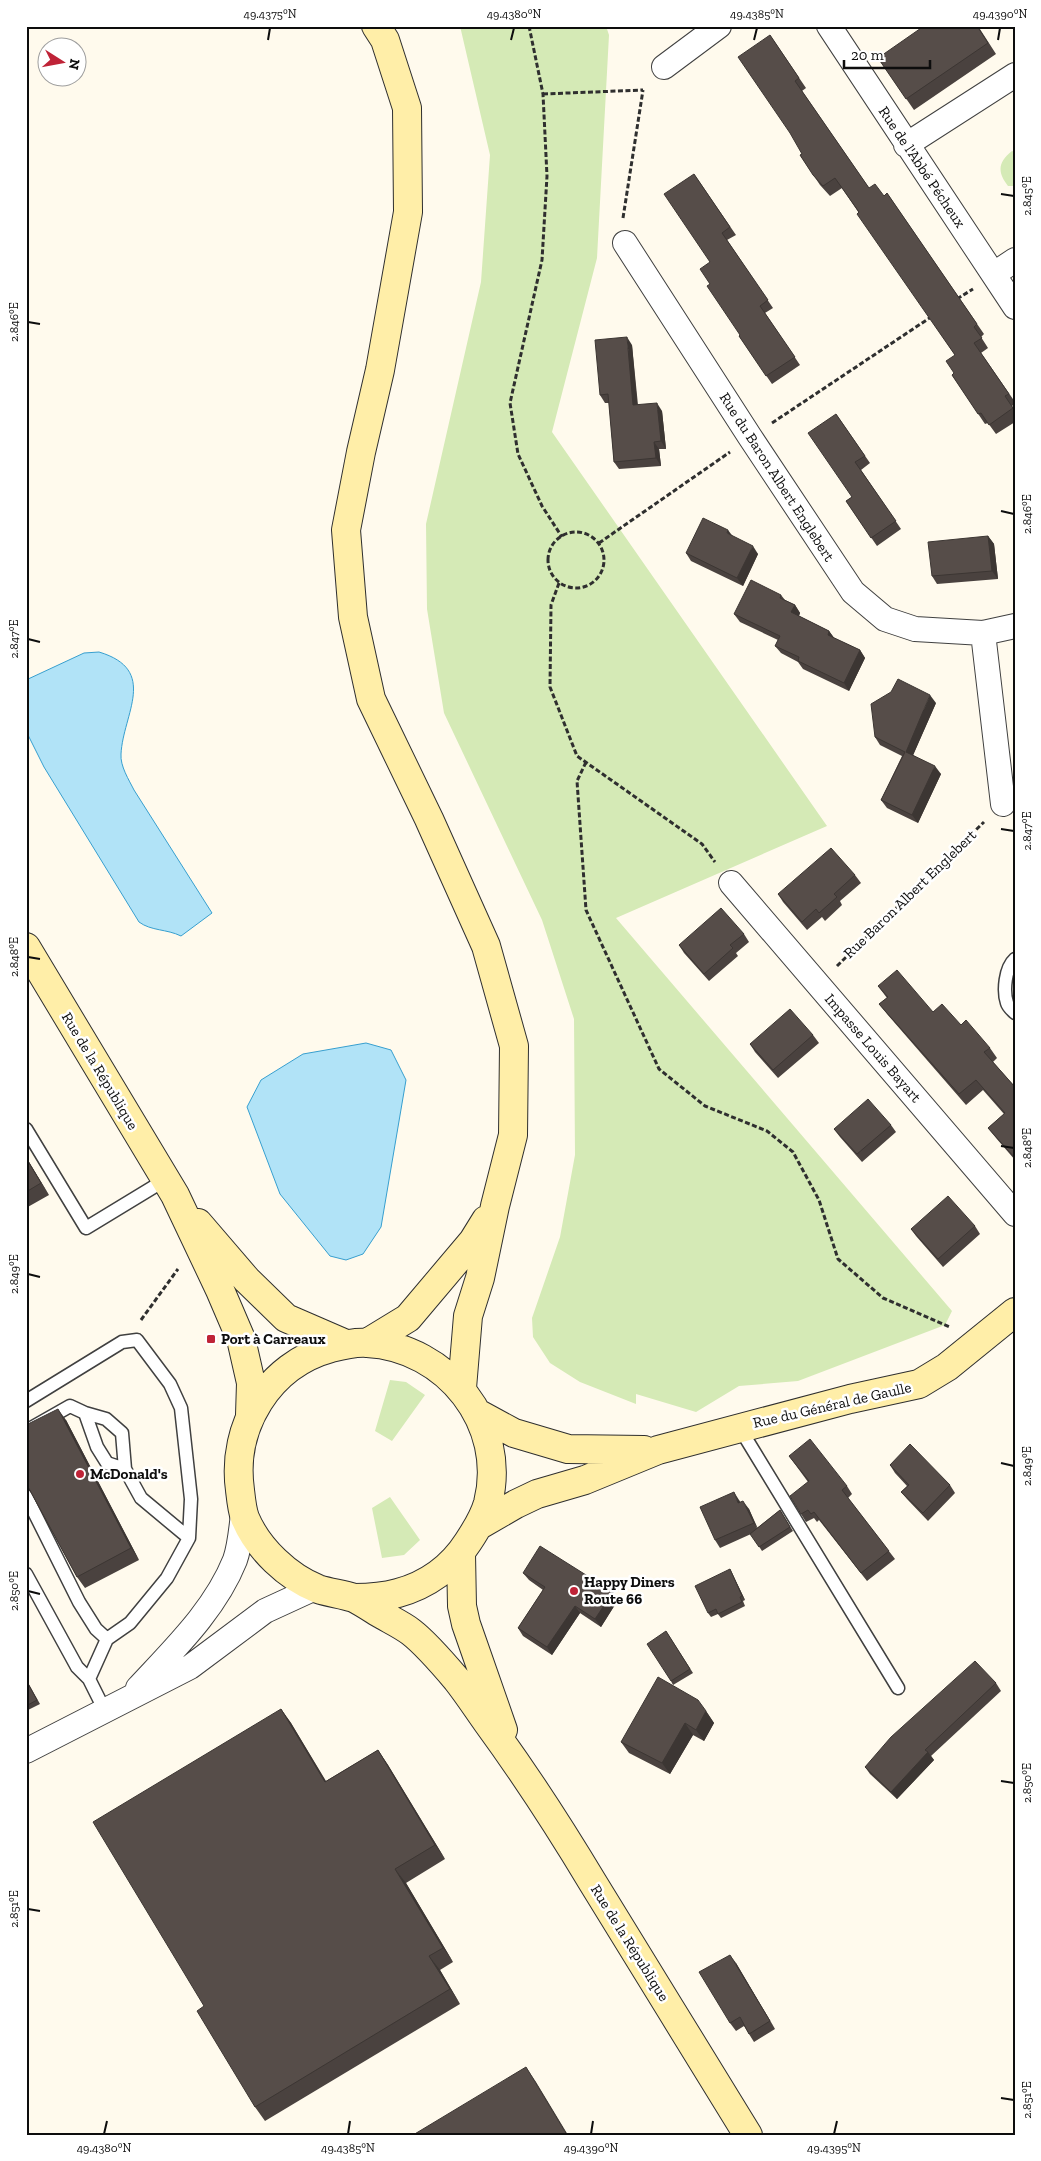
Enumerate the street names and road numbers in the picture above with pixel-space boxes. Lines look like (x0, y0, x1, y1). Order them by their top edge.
street label: Rue de l'Abbé Pécheux (875, 103, 969, 231)
street label: Rue du Baron Albert Englebert (716, 389, 839, 565)
street label: Rue Baron Albert Englebert (840, 826, 980, 962)
street label: Impasse Louis Bayart (821, 990, 925, 1106)
street label: Rue de la République (58, 1009, 142, 1133)
street label: Rue du Général de Gaulle (751, 1378, 913, 1432)
street label: Rue de la République (587, 1881, 673, 2005)

